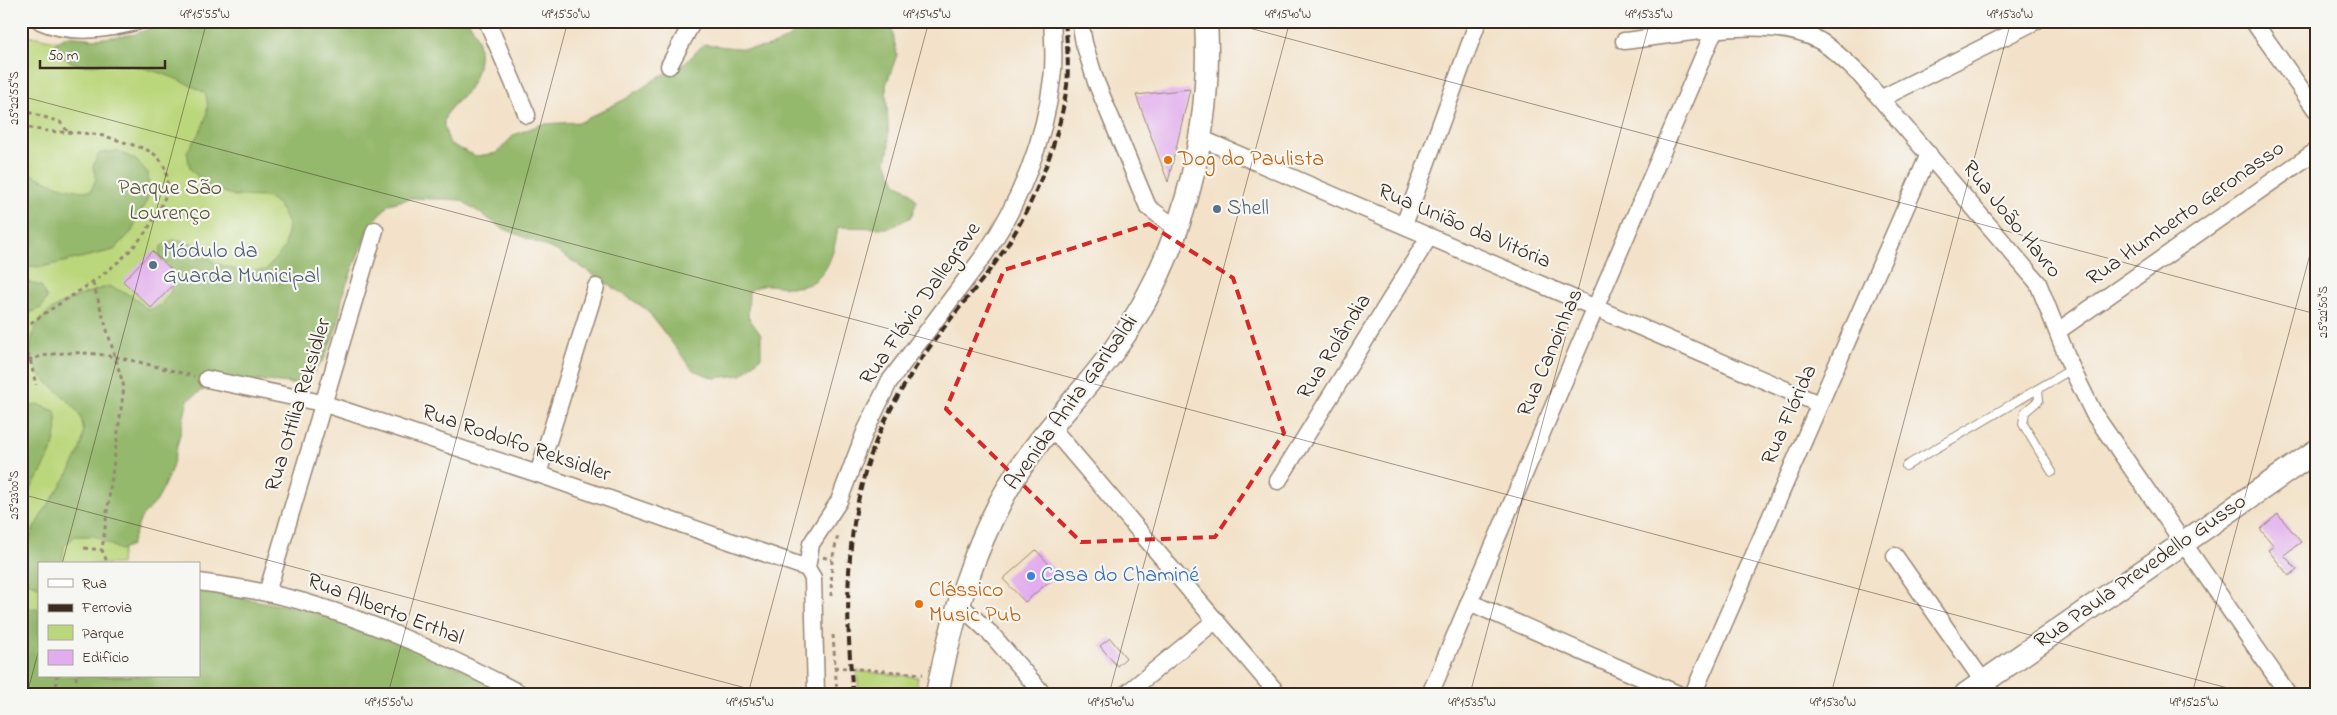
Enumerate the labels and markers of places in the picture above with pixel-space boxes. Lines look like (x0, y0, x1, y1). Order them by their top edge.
place label: Dog do Paulista (1177, 144, 1324, 177)
marker: Dog do Paulista (1162, 154, 1174, 166)
place label: Shell (1227, 193, 1269, 225)
marker: Shell (1211, 203, 1223, 215)
place label: Módulo da Guarda Municipal (163, 236, 320, 293)
marker: Módulo da Guarda Municipal (147, 259, 159, 271)
place label: Casa do Chaminé (1041, 560, 1199, 592)
marker: Casa do Chaminé (1025, 570, 1037, 582)
place label: Clássico Music Pub (929, 575, 1021, 632)
marker: Clássico Music Pub (913, 598, 925, 610)

